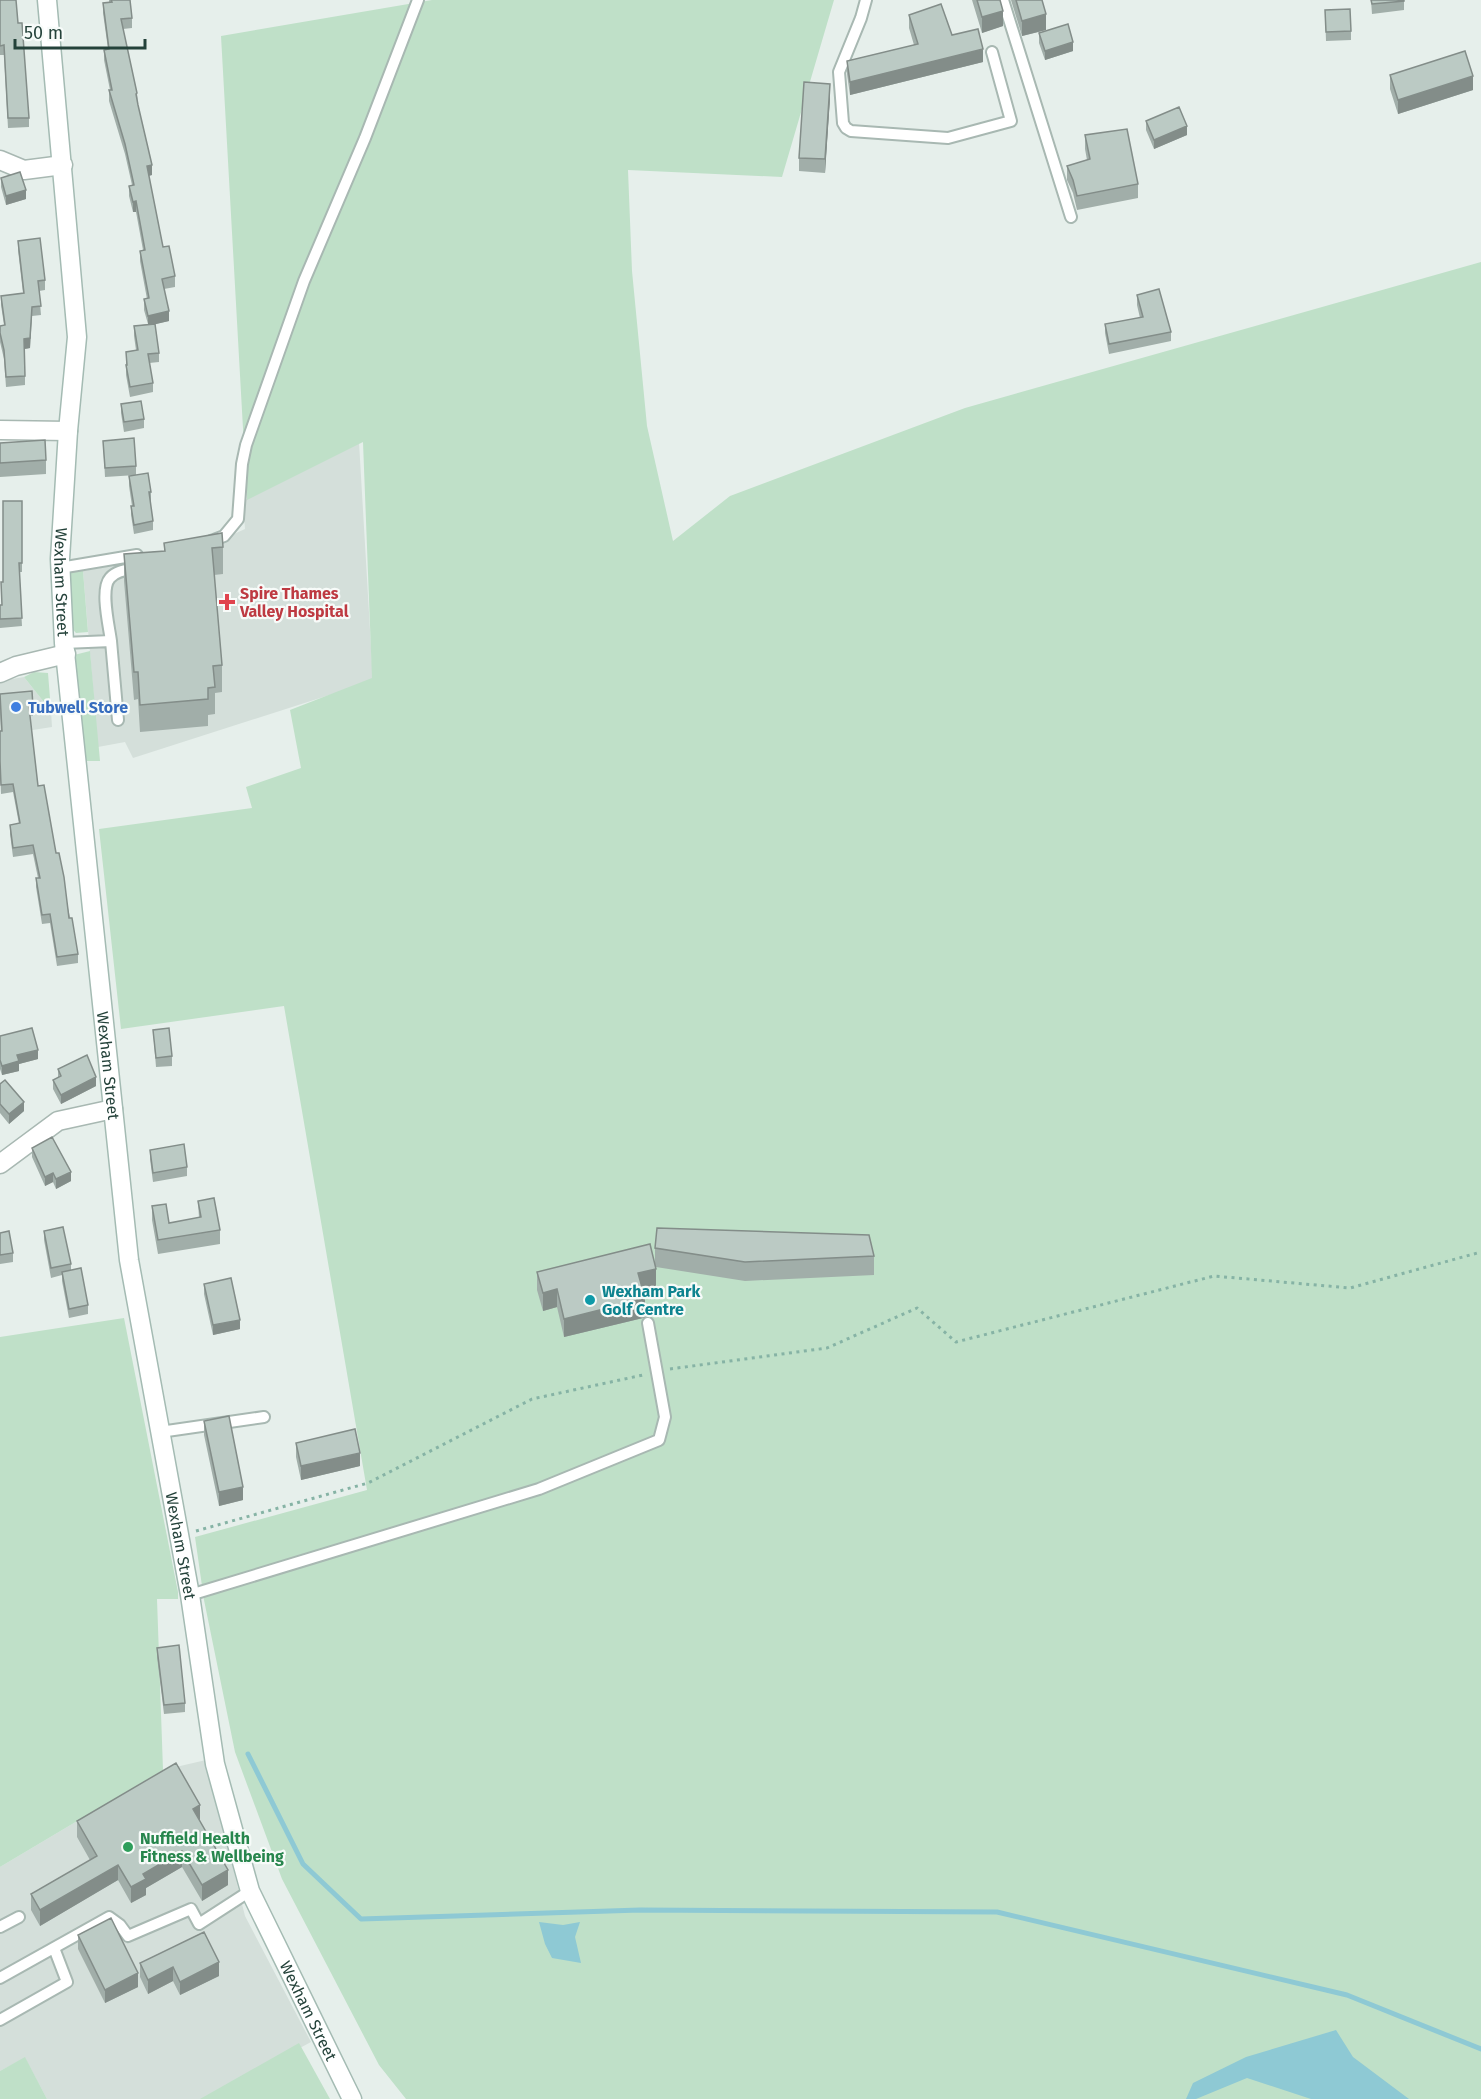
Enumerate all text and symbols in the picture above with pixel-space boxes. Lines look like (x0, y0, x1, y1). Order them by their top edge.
scale bar (15, 12, 146, 50)
text: 50 m (24, 22, 63, 44)
street label: Wexham Street (50, 527, 73, 637)
place label: Spire Thames Valley Hospital (239, 584, 349, 621)
marker: Spire Thames Valley Hospital (218, 593, 236, 611)
place label: Tubwell Store (28, 698, 128, 717)
marker: Tubwell Store (9, 700, 23, 714)
street label: Wexham Street (93, 1010, 124, 1121)
place label: Wexham Park Golf Centre (602, 1282, 700, 1319)
marker: Wexham Park Golf Centre (583, 1293, 597, 1307)
street label: Wexham Street (162, 1490, 200, 1601)
place label: Nuffield Health Fitness & Wellbeing (140, 1829, 284, 1866)
marker: Nuffield Health Fitness & Wellbeing (121, 1840, 135, 1854)
street label: Wexham Street (276, 1958, 341, 2064)

